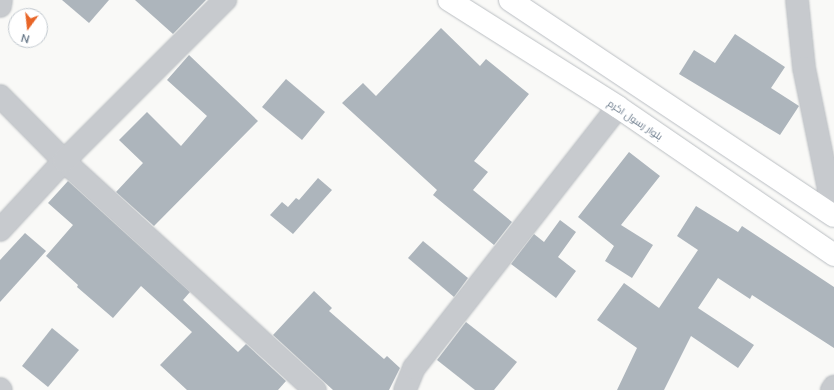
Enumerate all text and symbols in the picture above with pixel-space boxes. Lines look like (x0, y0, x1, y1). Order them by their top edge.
north arrow (8, 8, 48, 48)
text: N (19, 31, 31, 46)
street label: بلوار رسول اکرم (605, 97, 665, 143)

